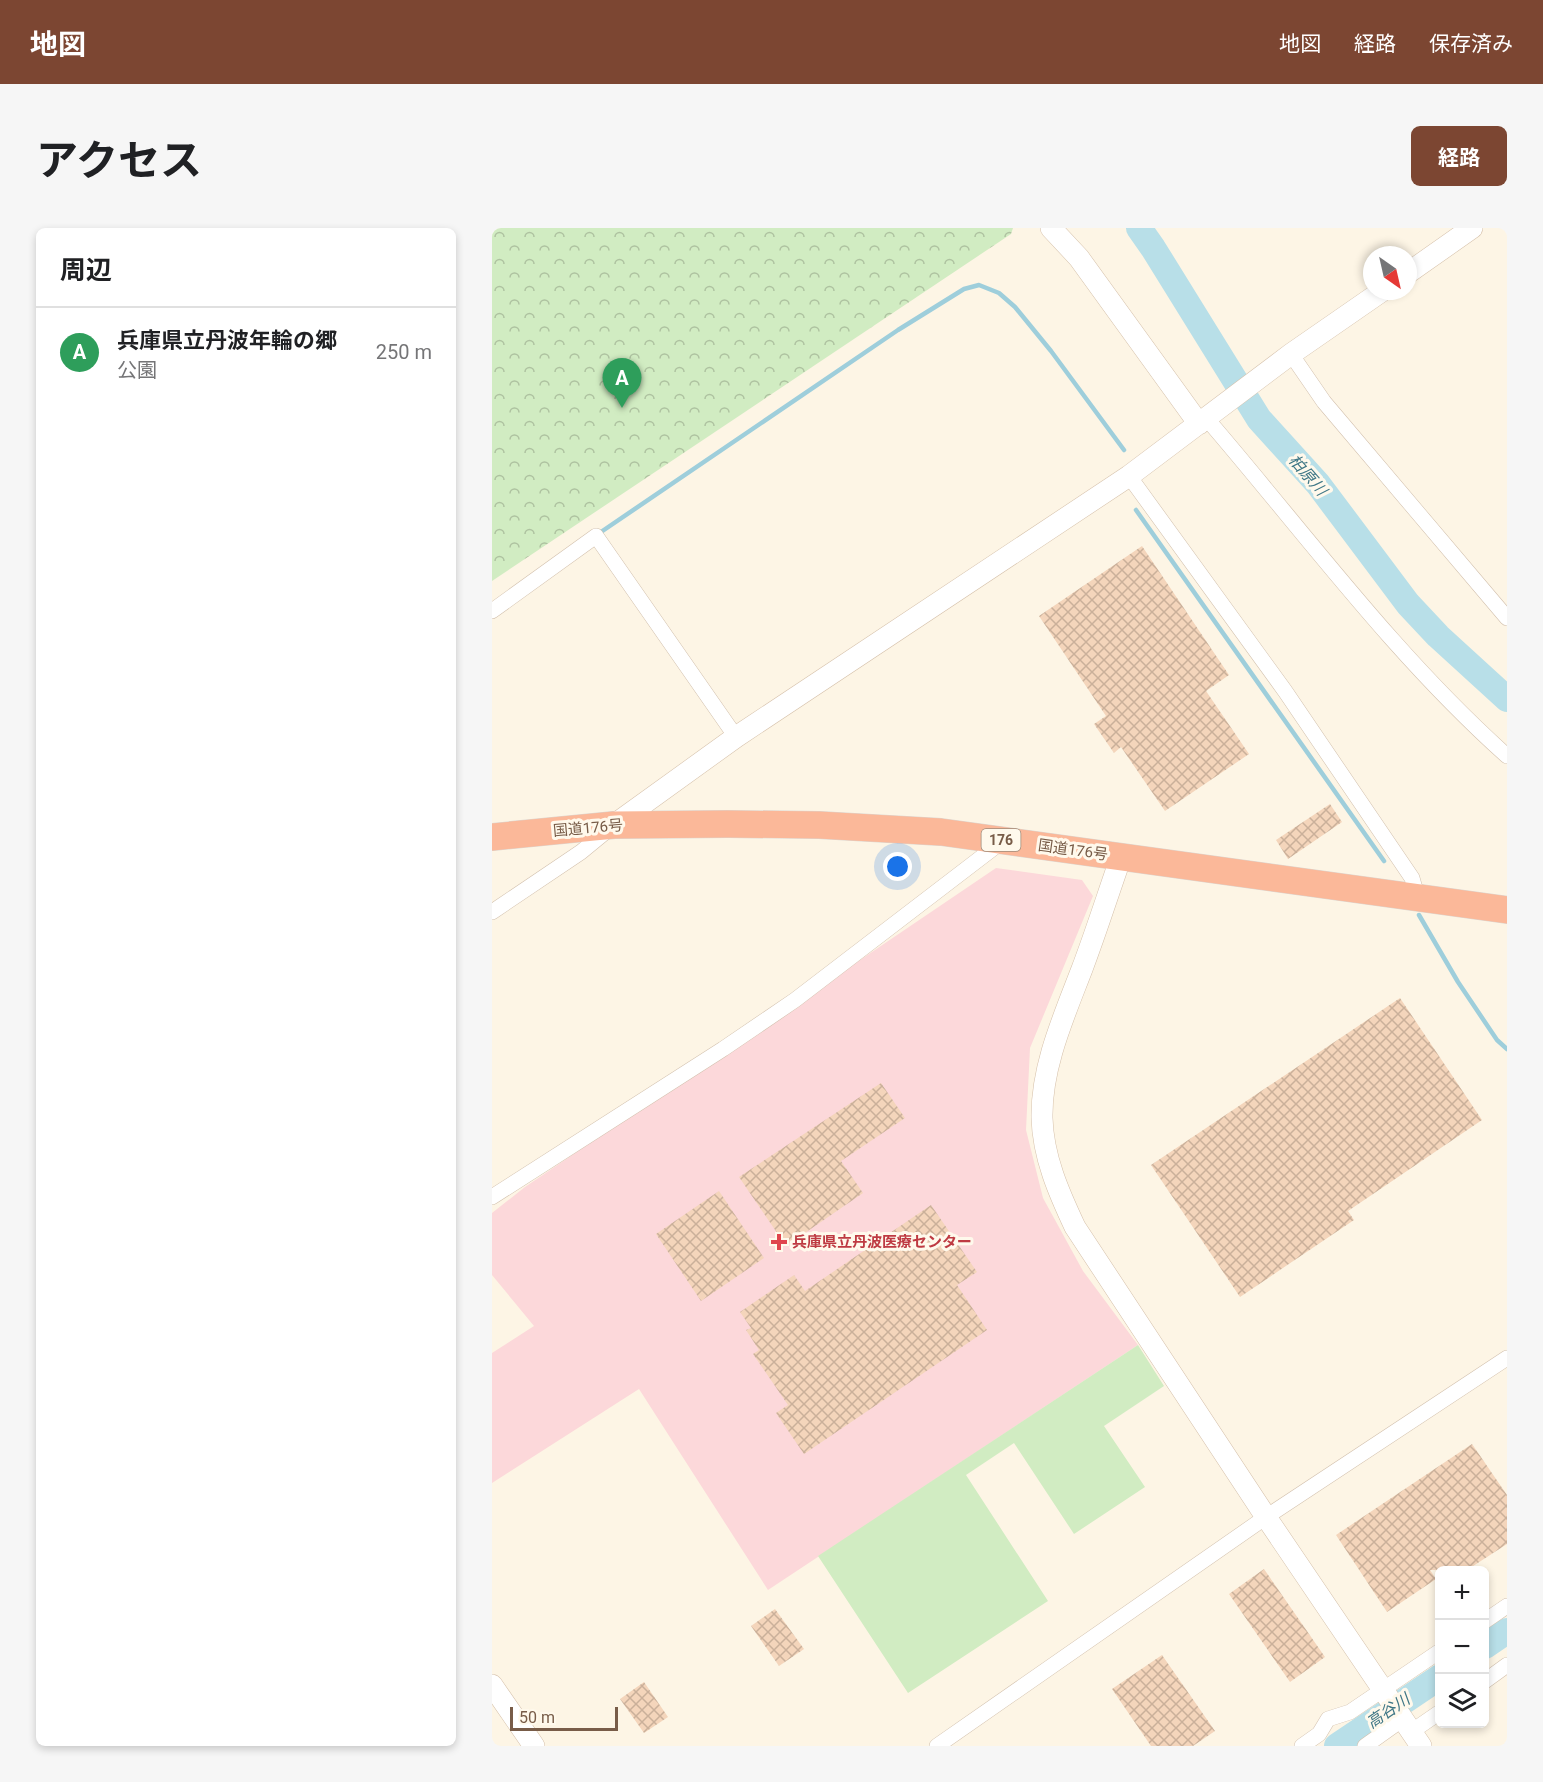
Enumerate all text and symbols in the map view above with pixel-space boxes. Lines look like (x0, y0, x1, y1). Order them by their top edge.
text: 地図 (30, 28, 86, 61)
text: 地図 (1279, 32, 1321, 56)
text: 経路 (1354, 32, 1396, 56)
text: 保存済み (1429, 32, 1513, 56)
button: 経路 (1411, 126, 1507, 186)
text: アクセス (36, 136, 202, 185)
north arrow (1363, 246, 1417, 300)
text: 周辺 (60, 255, 112, 285)
text: 兵庫県立丹波年輪の郷 (117, 328, 337, 353)
text: A (73, 340, 86, 364)
text: 250 m (376, 340, 432, 364)
text: 公園 (117, 358, 157, 382)
pin: A (602, 358, 642, 408)
water label: 柏原川 (1285, 451, 1332, 501)
street label: 国道176号 (552, 816, 624, 840)
road number: 176 (982, 829, 1020, 851)
street label: 国道176号 (1037, 836, 1109, 864)
your location (883, 852, 912, 881)
marker: 兵庫県立丹波医療センター (770, 1233, 788, 1251)
place label: 兵庫県立丹波医療センター (792, 1233, 972, 1251)
map controls (1435, 1566, 1489, 1728)
button: + (1435, 1566, 1489, 1620)
button: − (1435, 1620, 1489, 1674)
button: layers (1435, 1674, 1489, 1728)
water label: 高谷川 (1363, 1689, 1415, 1732)
scale bar (510, 1704, 618, 1732)
text: 50 m (519, 1708, 555, 1727)

